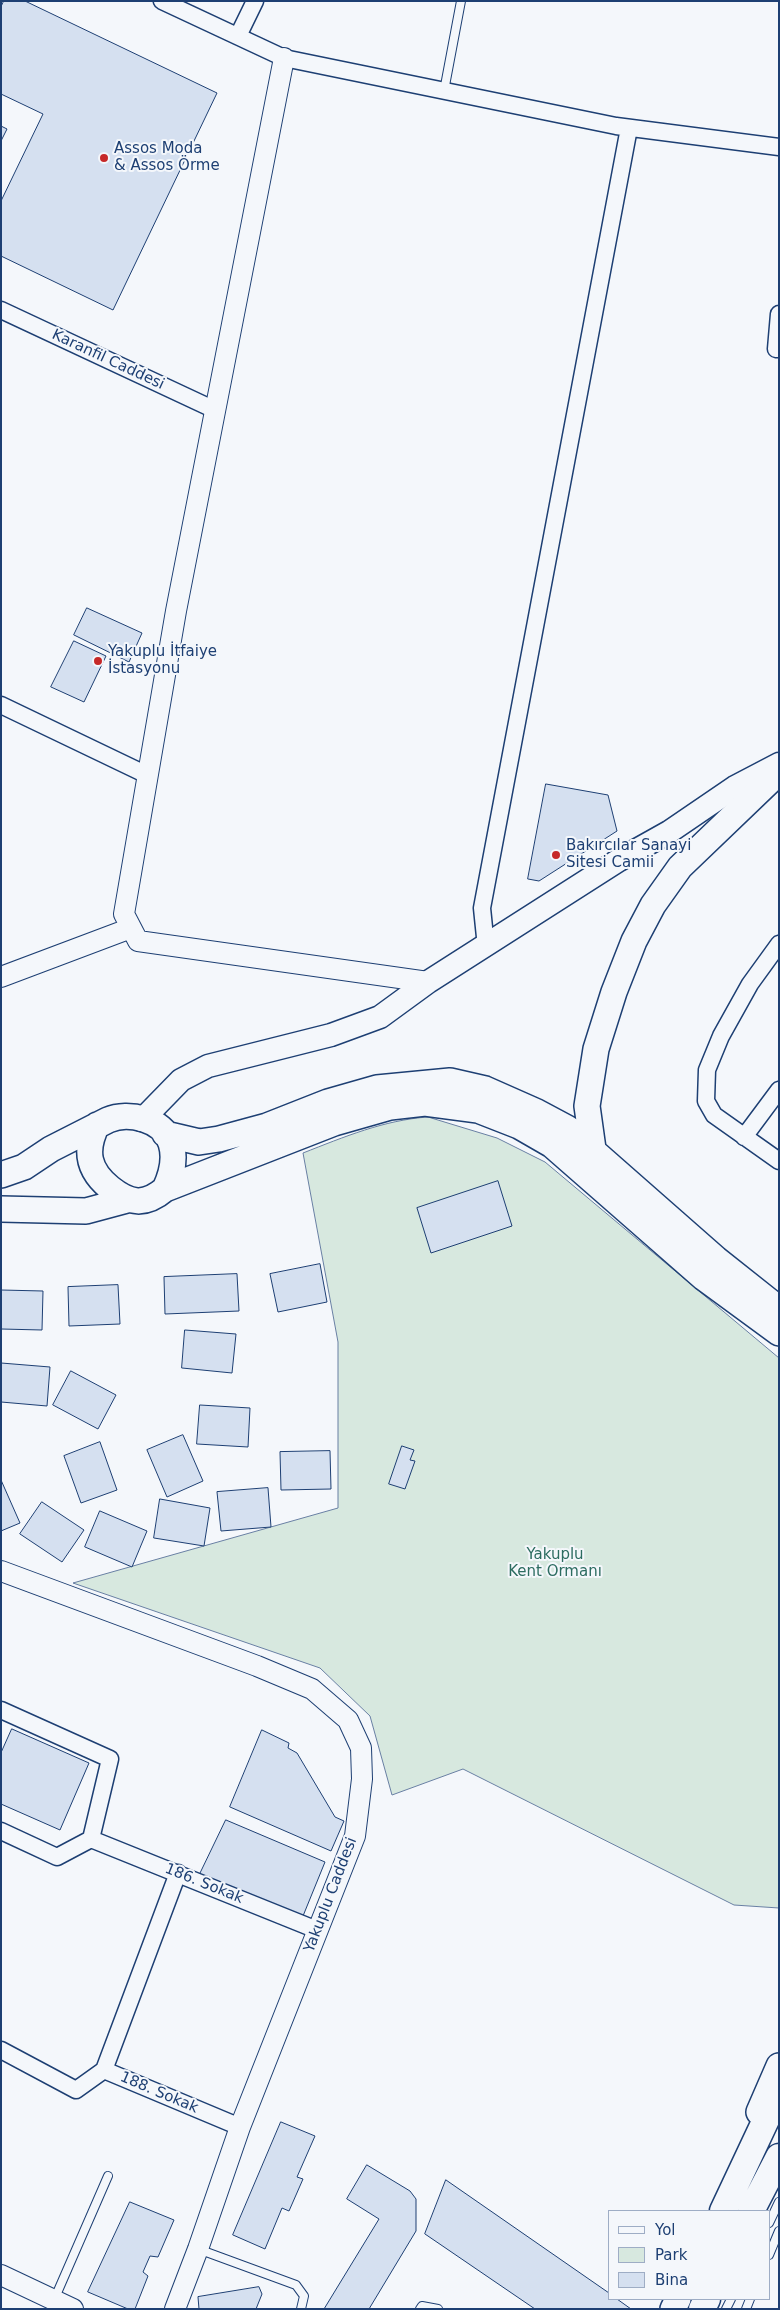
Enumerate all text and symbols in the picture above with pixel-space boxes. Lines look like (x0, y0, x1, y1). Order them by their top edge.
place label: Assos Moda & Assos Örme (114, 140, 220, 175)
marker: Assos Moda & Assos Örme (98, 152, 110, 164)
street label: Karanfil Caddesi (49, 326, 167, 394)
place label: Yakuplu İtfaiye İstasyonu (108, 643, 217, 678)
marker: Yakuplu İtfaiye İstasyonu (92, 655, 104, 667)
place label: Bakırcılar Sanayi Sitesi Camii (566, 837, 691, 872)
marker: Bakırcılar Sanayi Sitesi Camii (550, 849, 562, 861)
park label: Yakuplu Kent Ormanı (508, 1546, 602, 1581)
street label: Yakuplu Caddesi (301, 1835, 361, 1955)
street label: 186. Sokak (162, 1860, 246, 1908)
street label: 188. Sokak (117, 2068, 201, 2118)
legend (608, 2210, 770, 2300)
text: Yol (655, 2221, 676, 2239)
text: Park (655, 2246, 687, 2264)
text: Bina (655, 2271, 688, 2289)

